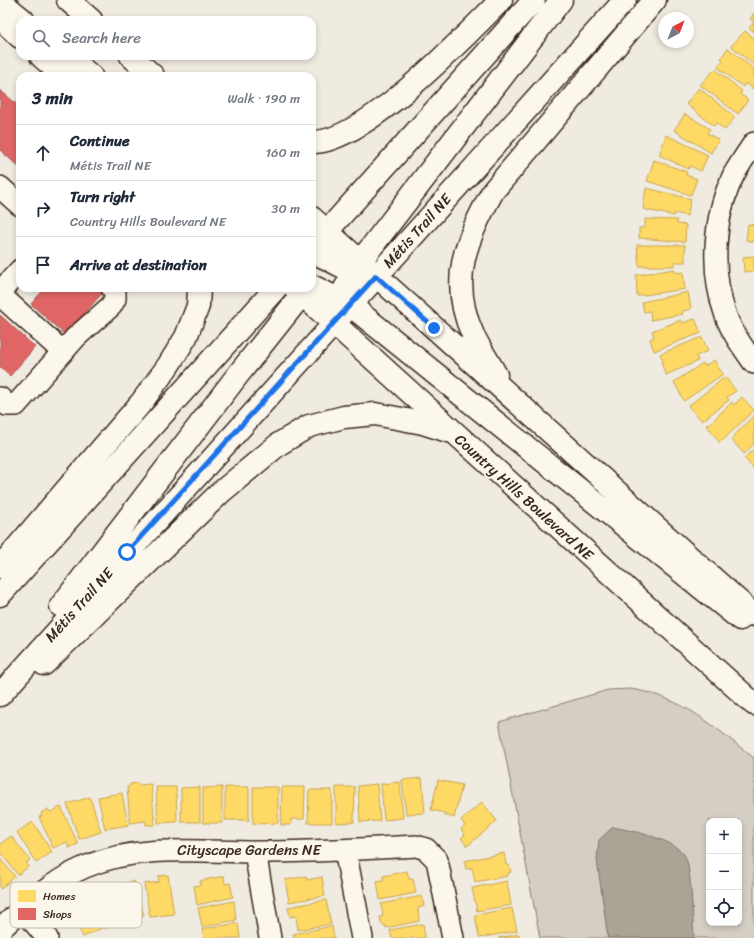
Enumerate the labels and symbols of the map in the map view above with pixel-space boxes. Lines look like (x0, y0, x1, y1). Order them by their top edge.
north arrow (658, 12, 694, 48)
street label: Métis Trail NE (376, 186, 459, 274)
route end (425, 319, 443, 337)
street label: Country Hills Boulevard NE (448, 427, 601, 568)
route start (118, 543, 136, 561)
street label: Métis Trail NE (38, 560, 121, 648)
street label: Cityscape Gardens NE (177, 837, 322, 863)
legend (10, 882, 142, 928)
text: Homes (43, 887, 76, 906)
text: Shops (43, 905, 72, 924)

